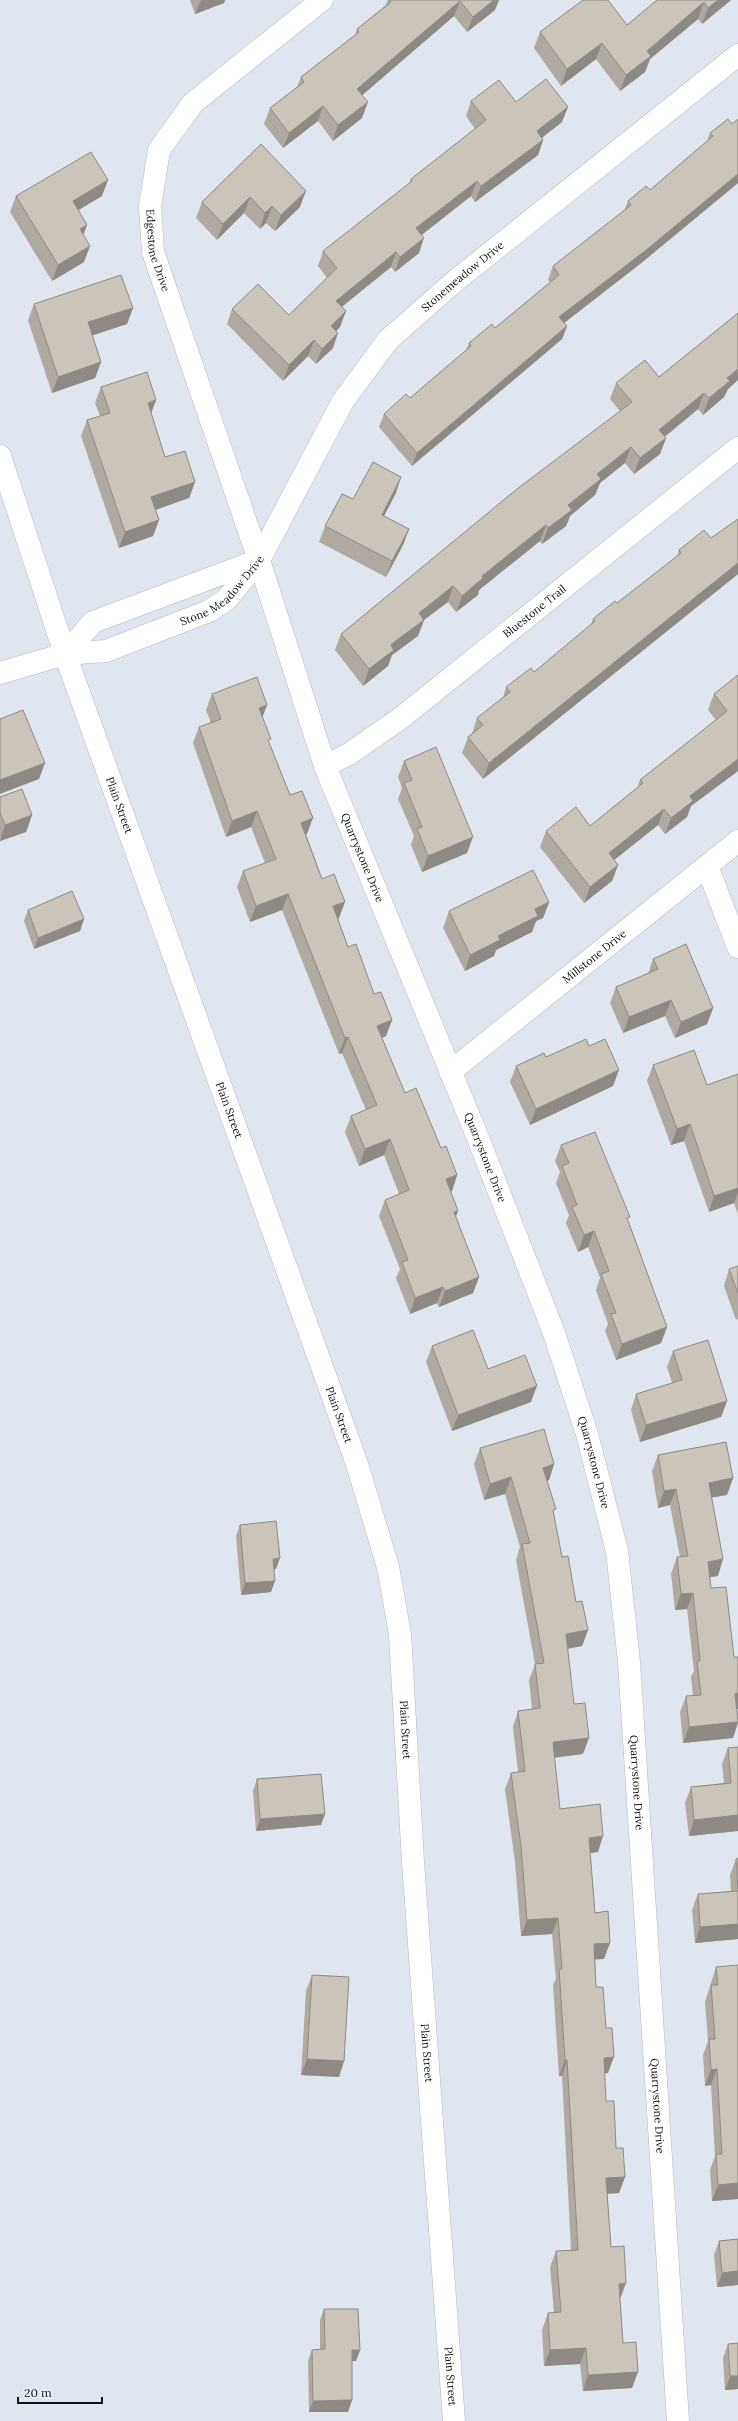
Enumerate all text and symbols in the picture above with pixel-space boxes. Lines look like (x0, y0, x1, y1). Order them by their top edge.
street label: Edgestone Drive (143, 209, 173, 293)
street label: Stonemeadow Drive (418, 238, 507, 315)
street label: Stone Meadow Drive (178, 553, 267, 629)
street label: Bluestone Trail (500, 582, 569, 641)
street label: Plain Street (103, 775, 136, 836)
street label: Quarrystone Drive (338, 811, 387, 904)
street label: Millstone Drive (559, 926, 629, 986)
street label: Plain Street (213, 1080, 246, 1141)
street label: Quarrystone Drive (461, 1110, 509, 1204)
street label: Plain Street (323, 1384, 356, 1446)
street label: Quarrystone Drive (575, 1414, 613, 1510)
street label: Plain Street (397, 1700, 414, 1760)
street label: Quarrystone Drive (627, 1735, 647, 1831)
street label: Plain Street (418, 2023, 436, 2084)
street label: Quarrystone Drive (648, 2058, 668, 2154)
street label: Plain Street (442, 2346, 460, 2407)
scale bar (18, 2379, 102, 2405)
text: 20 m (24, 2385, 52, 2400)

